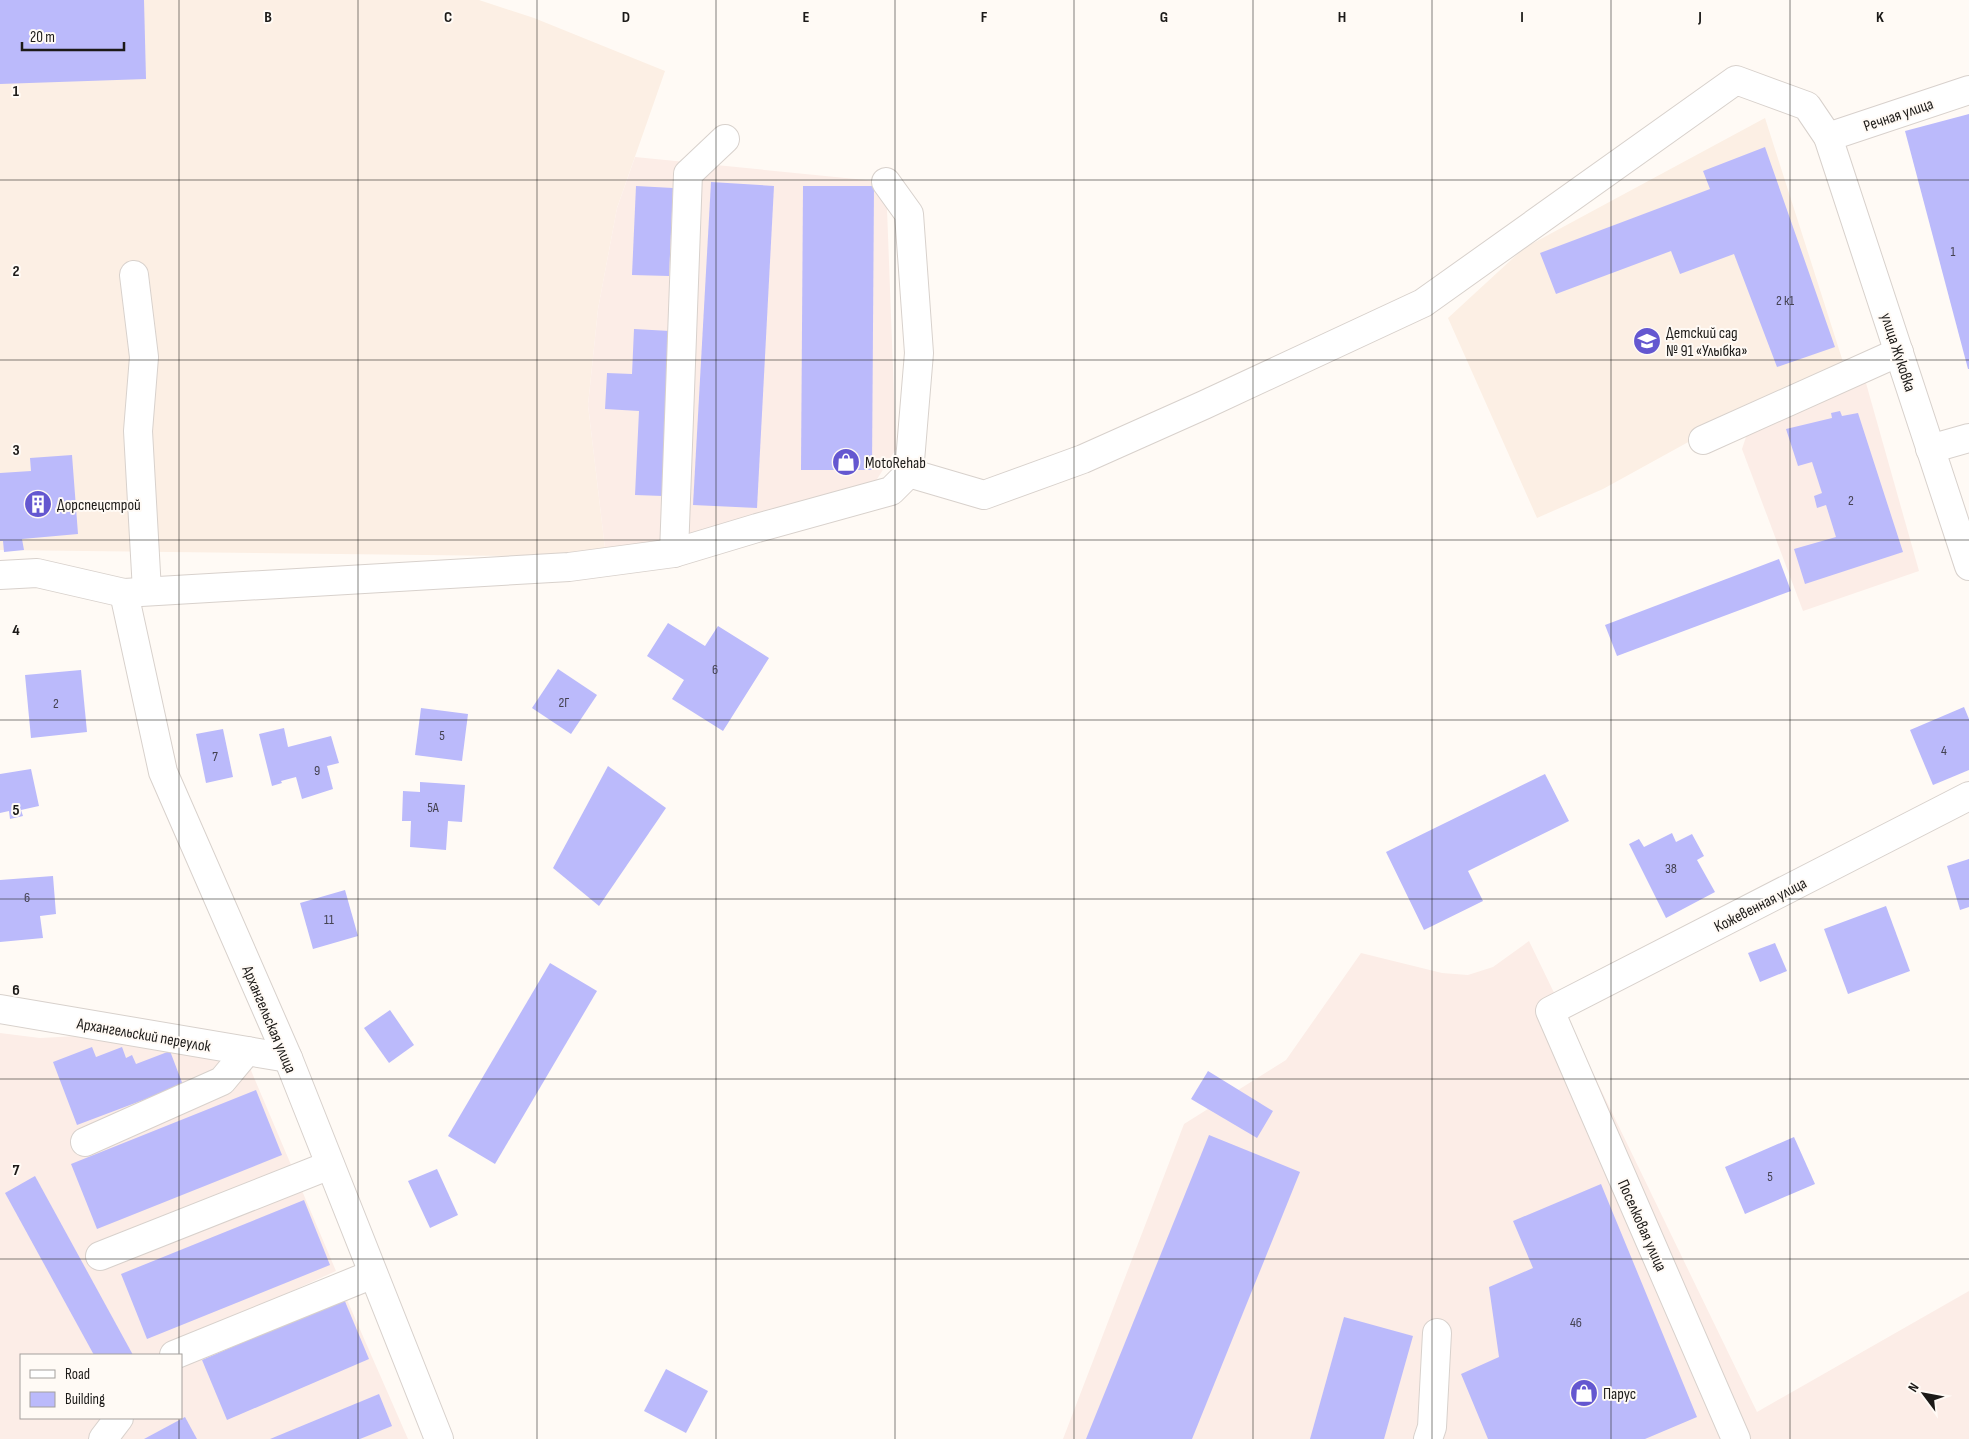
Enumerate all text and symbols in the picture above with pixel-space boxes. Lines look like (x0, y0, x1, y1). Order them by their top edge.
text: B (264, 8, 272, 27)
text: C (444, 8, 452, 27)
text: D (622, 8, 630, 27)
text: E (803, 8, 810, 27)
text: F (981, 8, 988, 27)
text: G (1160, 8, 1168, 27)
text: H (1338, 8, 1346, 27)
text: I (1520, 8, 1524, 27)
text: J (1697, 8, 1702, 27)
text: K (1876, 8, 1884, 27)
scale bar (22, 20, 125, 52)
text: 20 m (30, 28, 55, 47)
text: 1 (13, 82, 20, 101)
street label: Речная улица (1861, 95, 1936, 136)
house number: 1 (1951, 243, 1956, 260)
text: 2 (12, 262, 20, 281)
house number: 2 к1 (1776, 292, 1794, 309)
street label: улица Жуковка (1876, 311, 1919, 394)
place label: Детский сад № 91 «Улыбка» (1666, 324, 1748, 361)
school or university icon: Детский сад № 91 «Улыбка» (1632, 326, 1662, 356)
text: 3 (12, 441, 20, 460)
shop icon: MotoRehab (831, 447, 861, 477)
place label: MotoRehab (865, 454, 926, 473)
building icon: Дорспецстрой (23, 489, 53, 519)
house number: 2 (1848, 492, 1854, 509)
place label: Дорспецстрой (57, 496, 141, 515)
text: 4 (12, 621, 20, 640)
house number: 6 (712, 661, 718, 678)
house number: 2Г (559, 694, 569, 711)
house number: 2 (53, 695, 59, 712)
house number: 5 (439, 727, 445, 744)
house number: 4 (1941, 742, 1947, 759)
house number: 7 (212, 748, 218, 765)
house number: 9 (314, 762, 320, 779)
house number: 5А (427, 799, 440, 816)
text: 5 (12, 801, 20, 820)
house number: 38 (1665, 860, 1677, 877)
street label: Кожевенная улица (1711, 874, 1810, 937)
house number: 6 (24, 889, 30, 906)
house number: 11 (324, 911, 334, 928)
street label: Архангельская улица (237, 962, 300, 1076)
text: 6 (12, 981, 20, 1000)
street label: Архангельский переулок (74, 1014, 213, 1057)
text: 7 (13, 1161, 20, 1180)
house number: 5 (1767, 1168, 1773, 1185)
street label: Поселковая улица (1613, 1177, 1670, 1274)
house number: 46 (1570, 1314, 1582, 1331)
legend (20, 1354, 182, 1419)
text: Road (65, 1365, 90, 1384)
north arrow (1899, 1369, 1949, 1419)
shop icon: Парус (1569, 1378, 1599, 1408)
text: N (1904, 1380, 1923, 1395)
place label: Парус (1603, 1385, 1636, 1404)
text: Building (65, 1390, 105, 1409)

